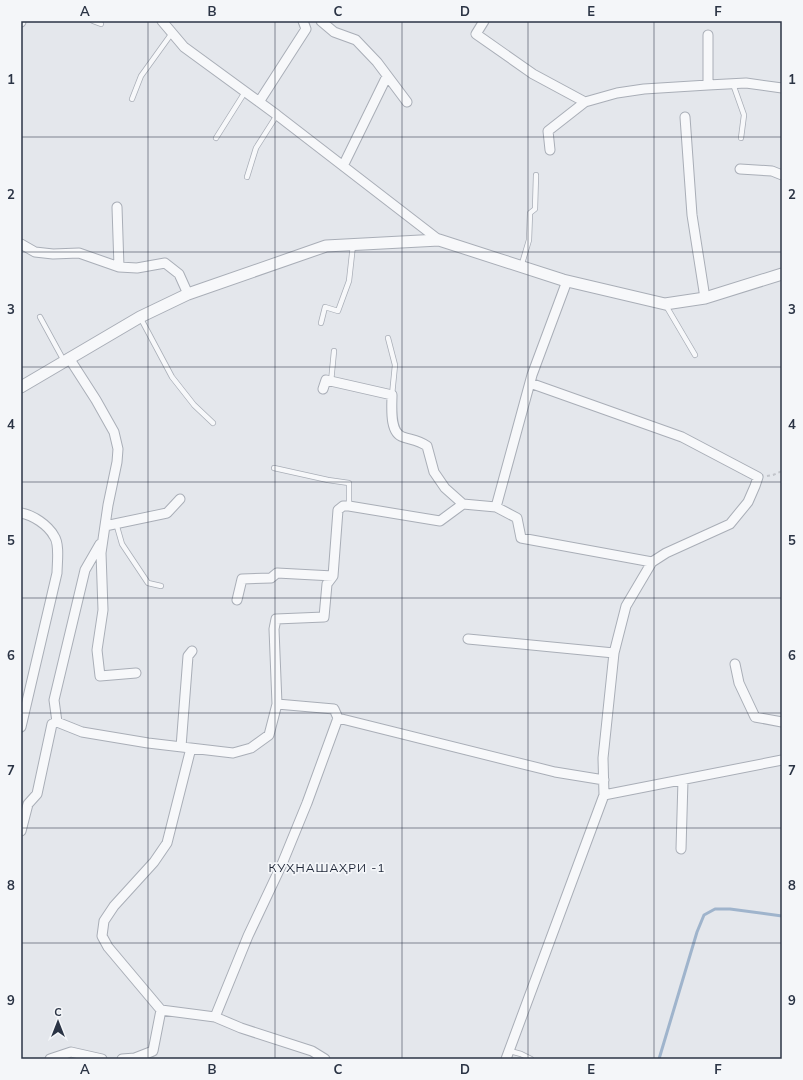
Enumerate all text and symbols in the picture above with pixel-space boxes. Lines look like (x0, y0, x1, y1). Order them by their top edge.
text: A (80, 3, 90, 19)
text: B (208, 3, 217, 19)
text: C (334, 3, 343, 19)
text: D (460, 3, 470, 19)
text: E (587, 3, 595, 19)
text: F (714, 3, 722, 19)
text: 1 (7, 71, 15, 87)
text: 1 (788, 71, 796, 87)
text: 2 (7, 186, 15, 202)
text: 2 (788, 186, 796, 202)
text: 3 (7, 301, 15, 317)
text: 3 (788, 301, 796, 317)
text: 4 (7, 416, 15, 432)
text: 4 (788, 416, 796, 432)
text: 5 (7, 532, 15, 548)
text: 5 (788, 532, 796, 548)
text: 6 (7, 647, 15, 663)
text: 6 (788, 647, 796, 663)
text: 7 (7, 762, 15, 778)
text: 7 (788, 762, 796, 778)
district label: КУҲНАШАҲРИ -1 (268, 860, 386, 875)
text: 8 (7, 877, 15, 893)
text: 8 (788, 877, 796, 893)
text: 9 (7, 992, 15, 1008)
text: 9 (788, 992, 796, 1008)
north arrow (38, 1002, 78, 1042)
text: С (54, 1005, 62, 1019)
text: A (80, 1061, 90, 1077)
text: B (208, 1061, 217, 1077)
text: C (334, 1061, 343, 1077)
text: D (460, 1061, 470, 1077)
text: E (587, 1061, 595, 1077)
text: F (714, 1061, 722, 1077)

